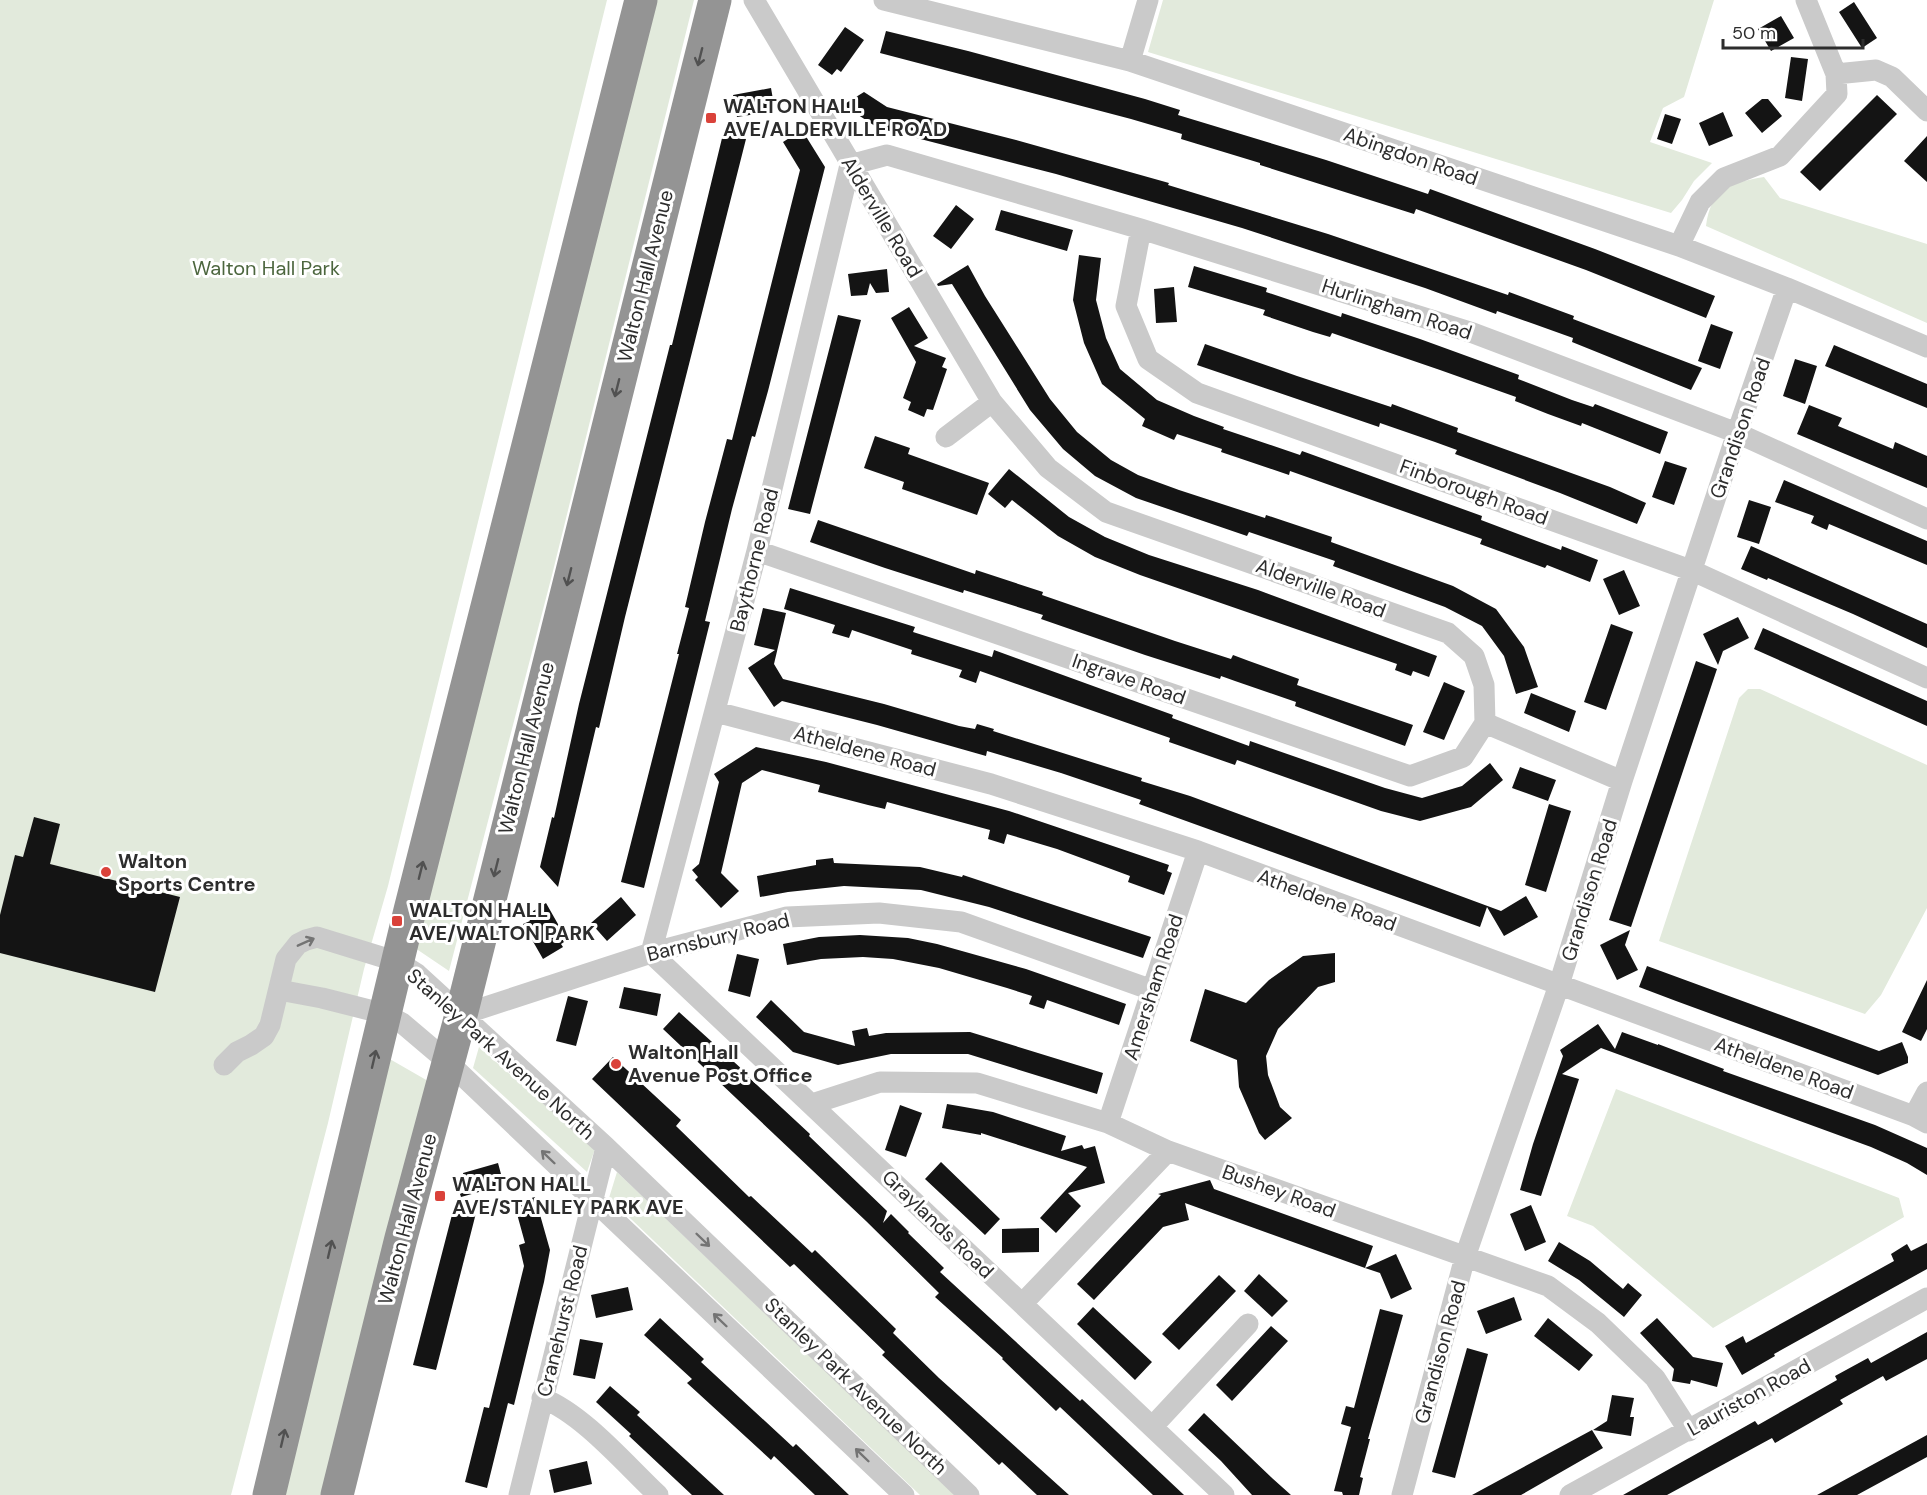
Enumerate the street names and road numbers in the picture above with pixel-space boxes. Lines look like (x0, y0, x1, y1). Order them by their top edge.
street label: Abingdon Road (1340, 121, 1482, 191)
street label: Alderville Road (836, 152, 928, 282)
street label: Walton Hall Avenue (611, 187, 679, 365)
street label: Hurlingham Road (1319, 272, 1475, 346)
street label: Grandison Road (1704, 354, 1776, 502)
street label: Finborough Road (1396, 453, 1552, 531)
street label: Baythorne Road (724, 485, 784, 635)
street label: Alderville Road (1252, 552, 1390, 624)
street label: Ingrave Road (1069, 647, 1189, 711)
street label: Walton Hall Avenue (492, 659, 560, 837)
street label: Atheldene Road (791, 720, 939, 782)
street label: Grandison Road (1555, 816, 1623, 964)
street label: Atheldene Road (1254, 863, 1400, 937)
street label: Barnsbury Road (644, 907, 792, 967)
street label: Amersham Road (1117, 911, 1189, 1063)
street label: Stanley Park Avenue North (402, 963, 600, 1145)
street label: Atheldene Road (1711, 1031, 1857, 1105)
street label: Walton Hall Avenue (372, 1130, 442, 1308)
street label: Bushey Road (1219, 1158, 1339, 1224)
street label: Graylands Road (877, 1164, 999, 1284)
street label: Cranehurst Road (531, 1243, 593, 1399)
street label: Grandison Road (1408, 1277, 1472, 1427)
street label: Stanley Park Avenue North (759, 1292, 953, 1480)
street label: Lauriston Road (1683, 1352, 1815, 1442)

